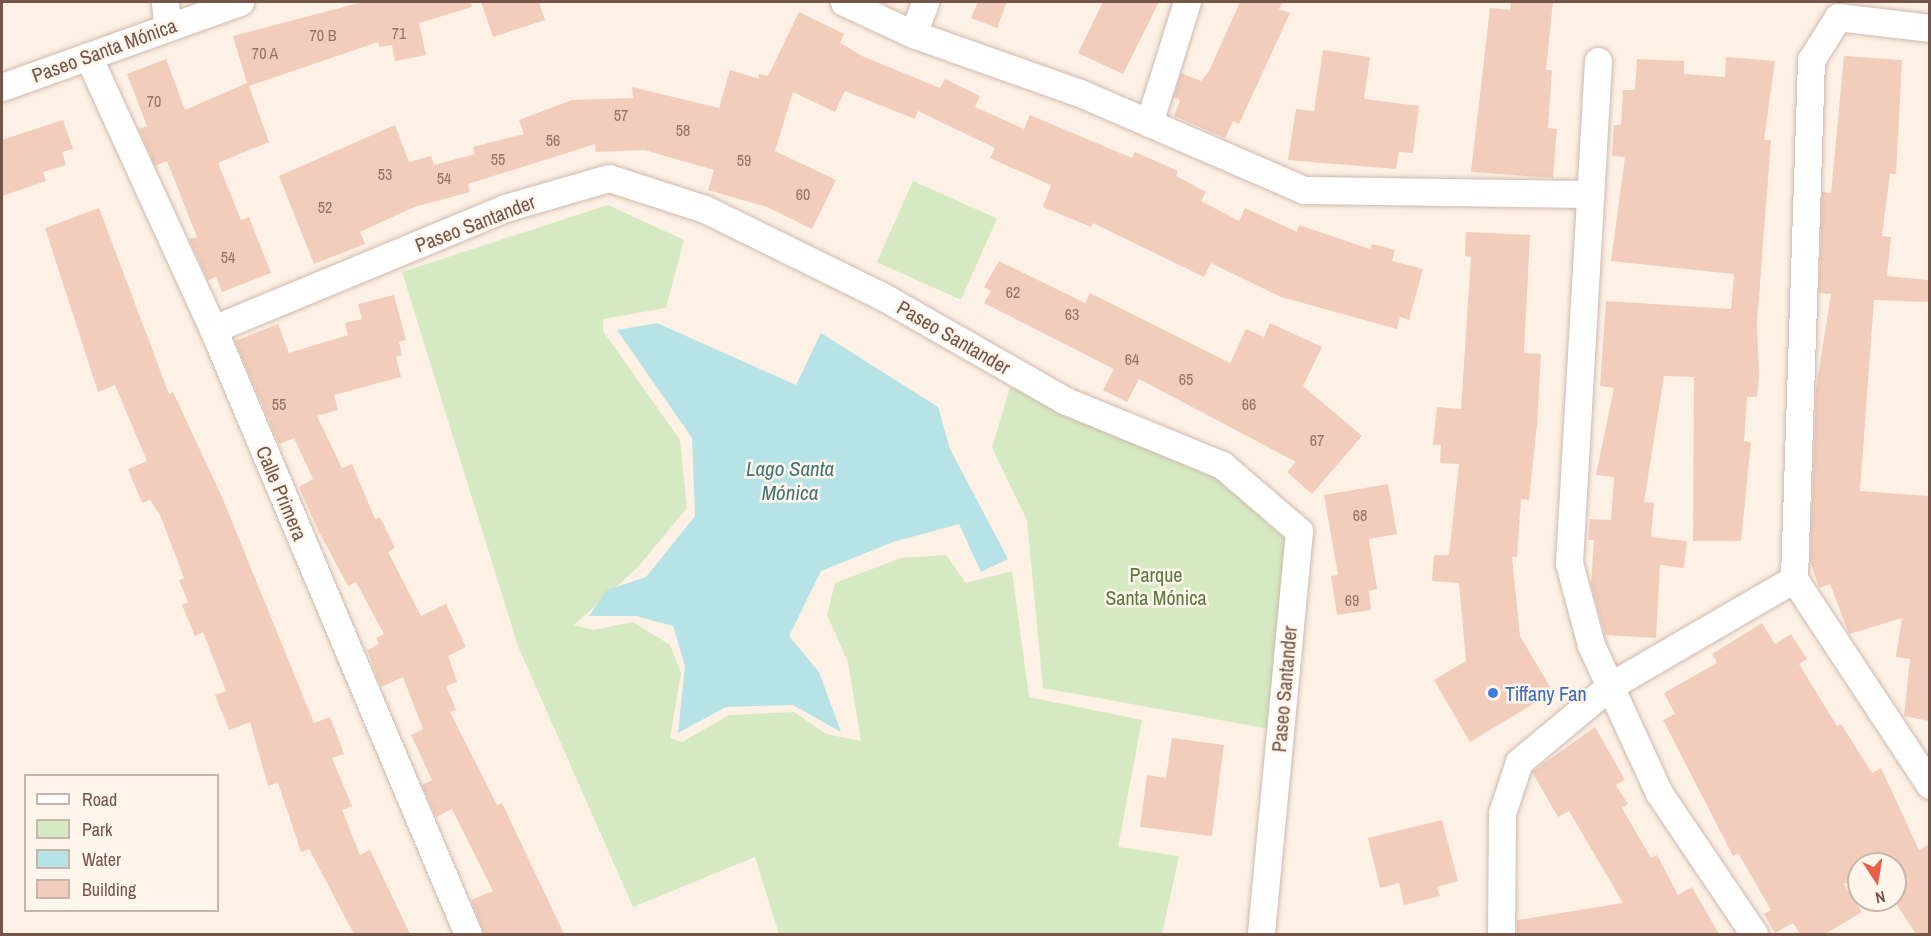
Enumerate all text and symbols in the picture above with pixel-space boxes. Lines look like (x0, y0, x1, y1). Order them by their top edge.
street label: Paseo Santa Mónica (28, 13, 180, 87)
house number: 71 (392, 23, 406, 43)
house number: 70 B (310, 25, 336, 45)
house number: 70 A (252, 43, 278, 63)
house number: 70 (147, 91, 161, 111)
house number: 57 (614, 105, 628, 125)
house number: 58 (676, 120, 690, 140)
house number: 56 (546, 130, 560, 150)
house number: 55 (491, 149, 505, 169)
house number: 59 (737, 150, 751, 170)
house number: 53 (378, 164, 392, 184)
house number: 54 (437, 168, 451, 188)
house number: 60 (796, 184, 810, 204)
street label: Paseo Santander (412, 189, 538, 257)
house number: 52 (318, 197, 332, 217)
house number: 54 (221, 247, 235, 267)
house number: 62 (1006, 282, 1020, 302)
street label: Paseo Santander (893, 295, 1015, 379)
house number: 63 (1065, 304, 1079, 324)
house number: 64 (1125, 349, 1139, 369)
house number: 65 (1179, 369, 1193, 389)
house number: 55 (272, 394, 286, 414)
house number: 66 (1242, 394, 1256, 414)
house number: 67 (1310, 430, 1324, 450)
street label: Calle Primera (251, 442, 313, 544)
water label: Lago Santa Mónica (746, 456, 834, 506)
house number: 68 (1353, 505, 1367, 525)
park label: Parque Santa Mónica (1105, 562, 1207, 609)
house number: 69 (1345, 590, 1359, 610)
street label: Paseo Santander (1267, 625, 1301, 753)
place label: Tiffany Fan (1505, 681, 1587, 705)
marker: Tiffany Fan (1486, 686, 1500, 700)
legend (24, 774, 219, 912)
text: Road (82, 787, 117, 812)
text: Park (82, 817, 112, 842)
text: Water (82, 847, 121, 872)
north arrow (1847, 852, 1907, 912)
text: Building (82, 877, 136, 902)
text: N (1873, 886, 1887, 909)

